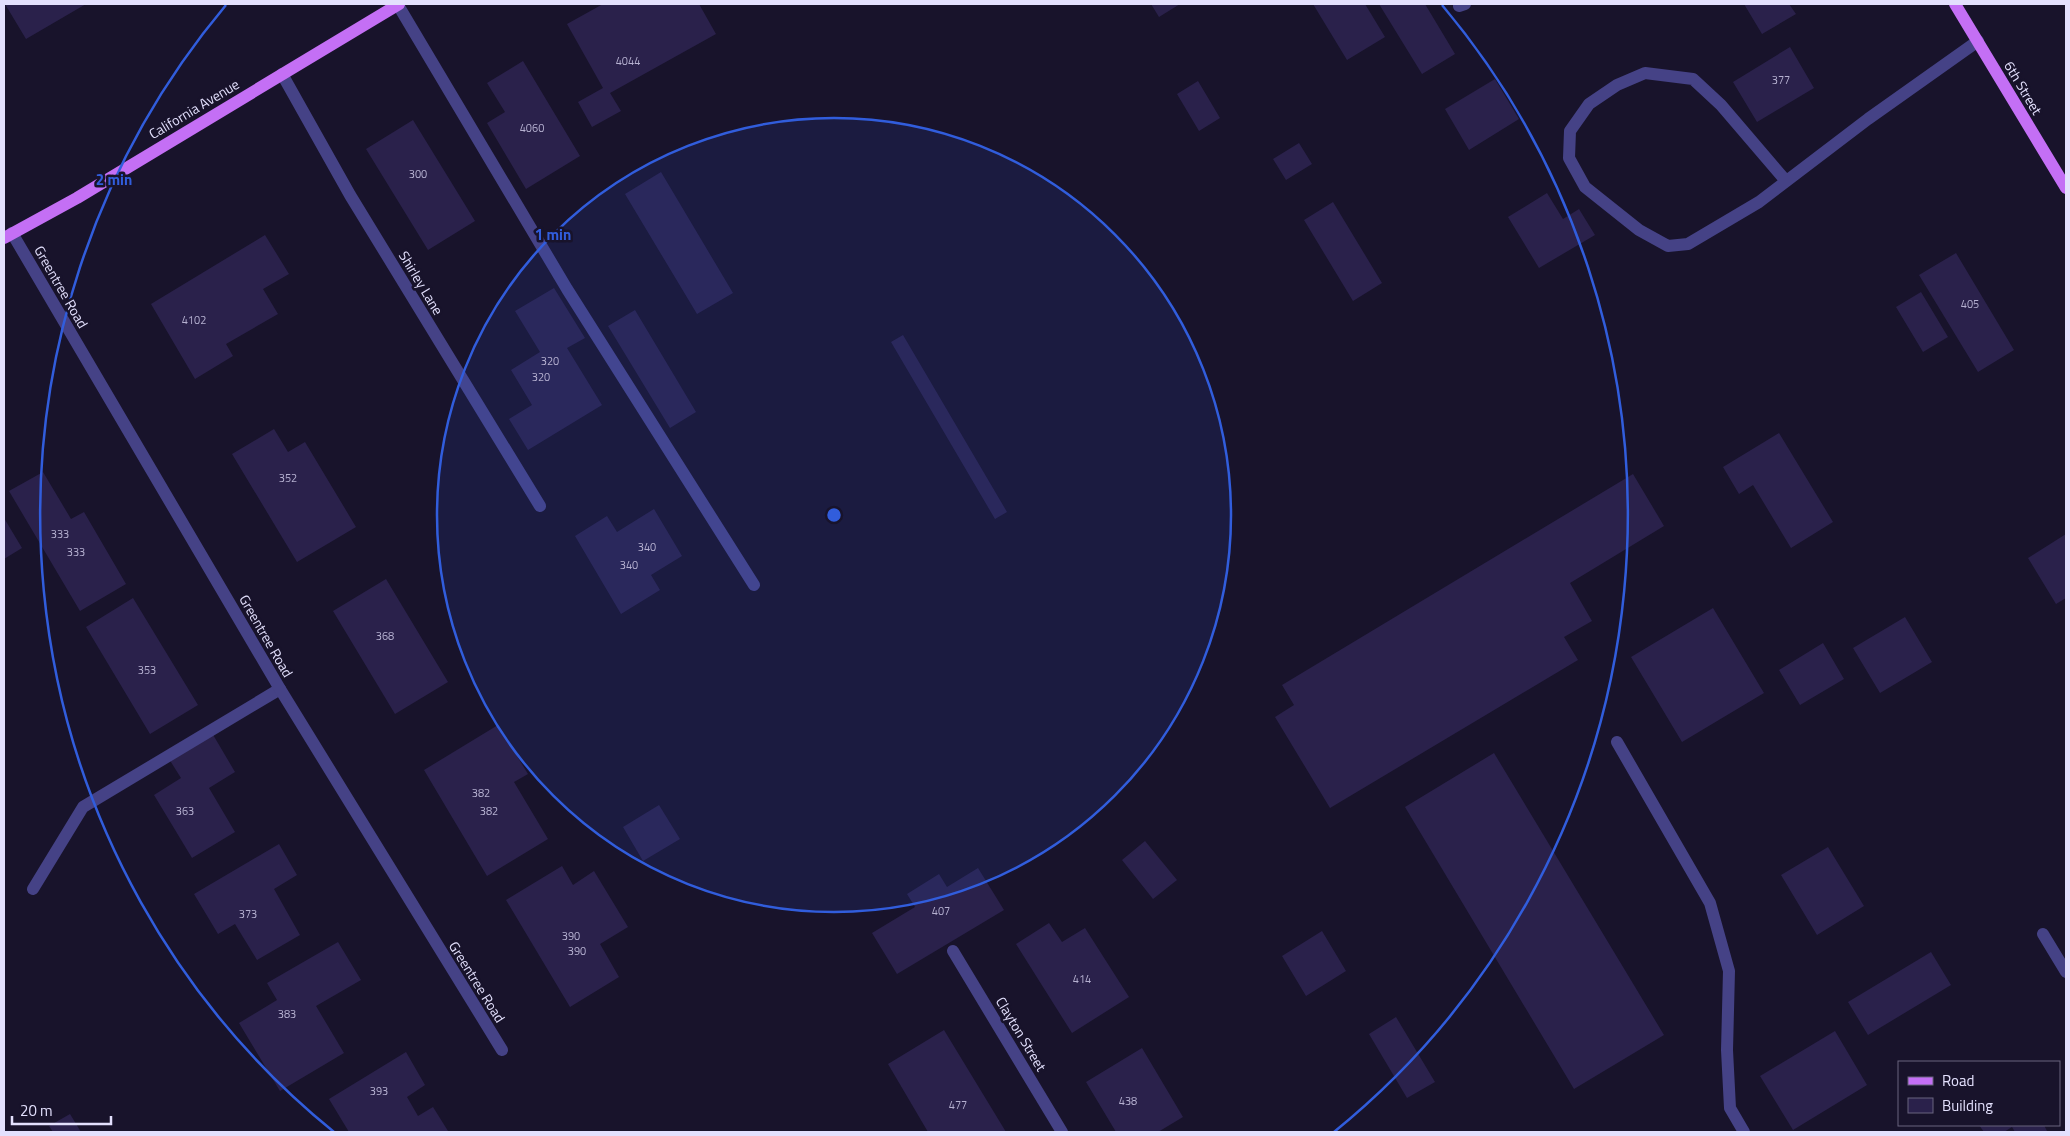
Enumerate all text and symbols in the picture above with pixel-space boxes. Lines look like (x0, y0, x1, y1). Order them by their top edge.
house number: 4044 (616, 53, 640, 69)
street label: 6th Street (1999, 57, 2048, 119)
house number: 377 (1772, 72, 1790, 88)
street label: California Avenue (145, 73, 243, 144)
house number: 4060 (520, 120, 544, 136)
house number: 300 (409, 166, 427, 182)
text: 2 min (96, 168, 132, 191)
text: 1 min (535, 223, 571, 246)
street label: Greentree Road (29, 242, 94, 332)
street label: Shirley Lane (394, 247, 449, 319)
house number: 405 (1961, 296, 1979, 312)
house number: 4102 (182, 312, 206, 328)
house number: 320 (541, 353, 559, 369)
house number: 320 (532, 369, 550, 385)
house number: 352 (279, 470, 297, 486)
centre of rings (825, 506, 843, 524)
house number: 333 (51, 526, 69, 542)
house number: 340 (638, 539, 656, 555)
house number: 333 (67, 544, 85, 560)
house number: 340 (620, 557, 638, 573)
street label: Greentree Road (234, 591, 299, 681)
house number: 368 (376, 628, 394, 644)
house number: 353 (138, 662, 156, 678)
house number: 382 (472, 785, 490, 801)
house number: 363 (176, 803, 194, 819)
house number: 382 (480, 803, 498, 819)
house number: 407 (932, 903, 950, 919)
house number: 373 (239, 906, 257, 922)
house number: 390 (562, 928, 580, 944)
street label: Greentree Road (444, 937, 511, 1026)
house number: 390 (568, 943, 586, 959)
house number: 414 (1073, 971, 1091, 987)
street label: Clayton Street (991, 993, 1052, 1075)
house number: 383 (278, 1006, 296, 1022)
legend (1898, 1061, 2060, 1126)
text: Road (1942, 1069, 1974, 1092)
house number: 393 (370, 1083, 388, 1099)
house number: 438 (1119, 1093, 1137, 1109)
scale bar (12, 1094, 111, 1126)
text: Building (1942, 1094, 1993, 1117)
house number: 477 (949, 1097, 967, 1113)
text: 20 m (20, 1099, 53, 1122)

